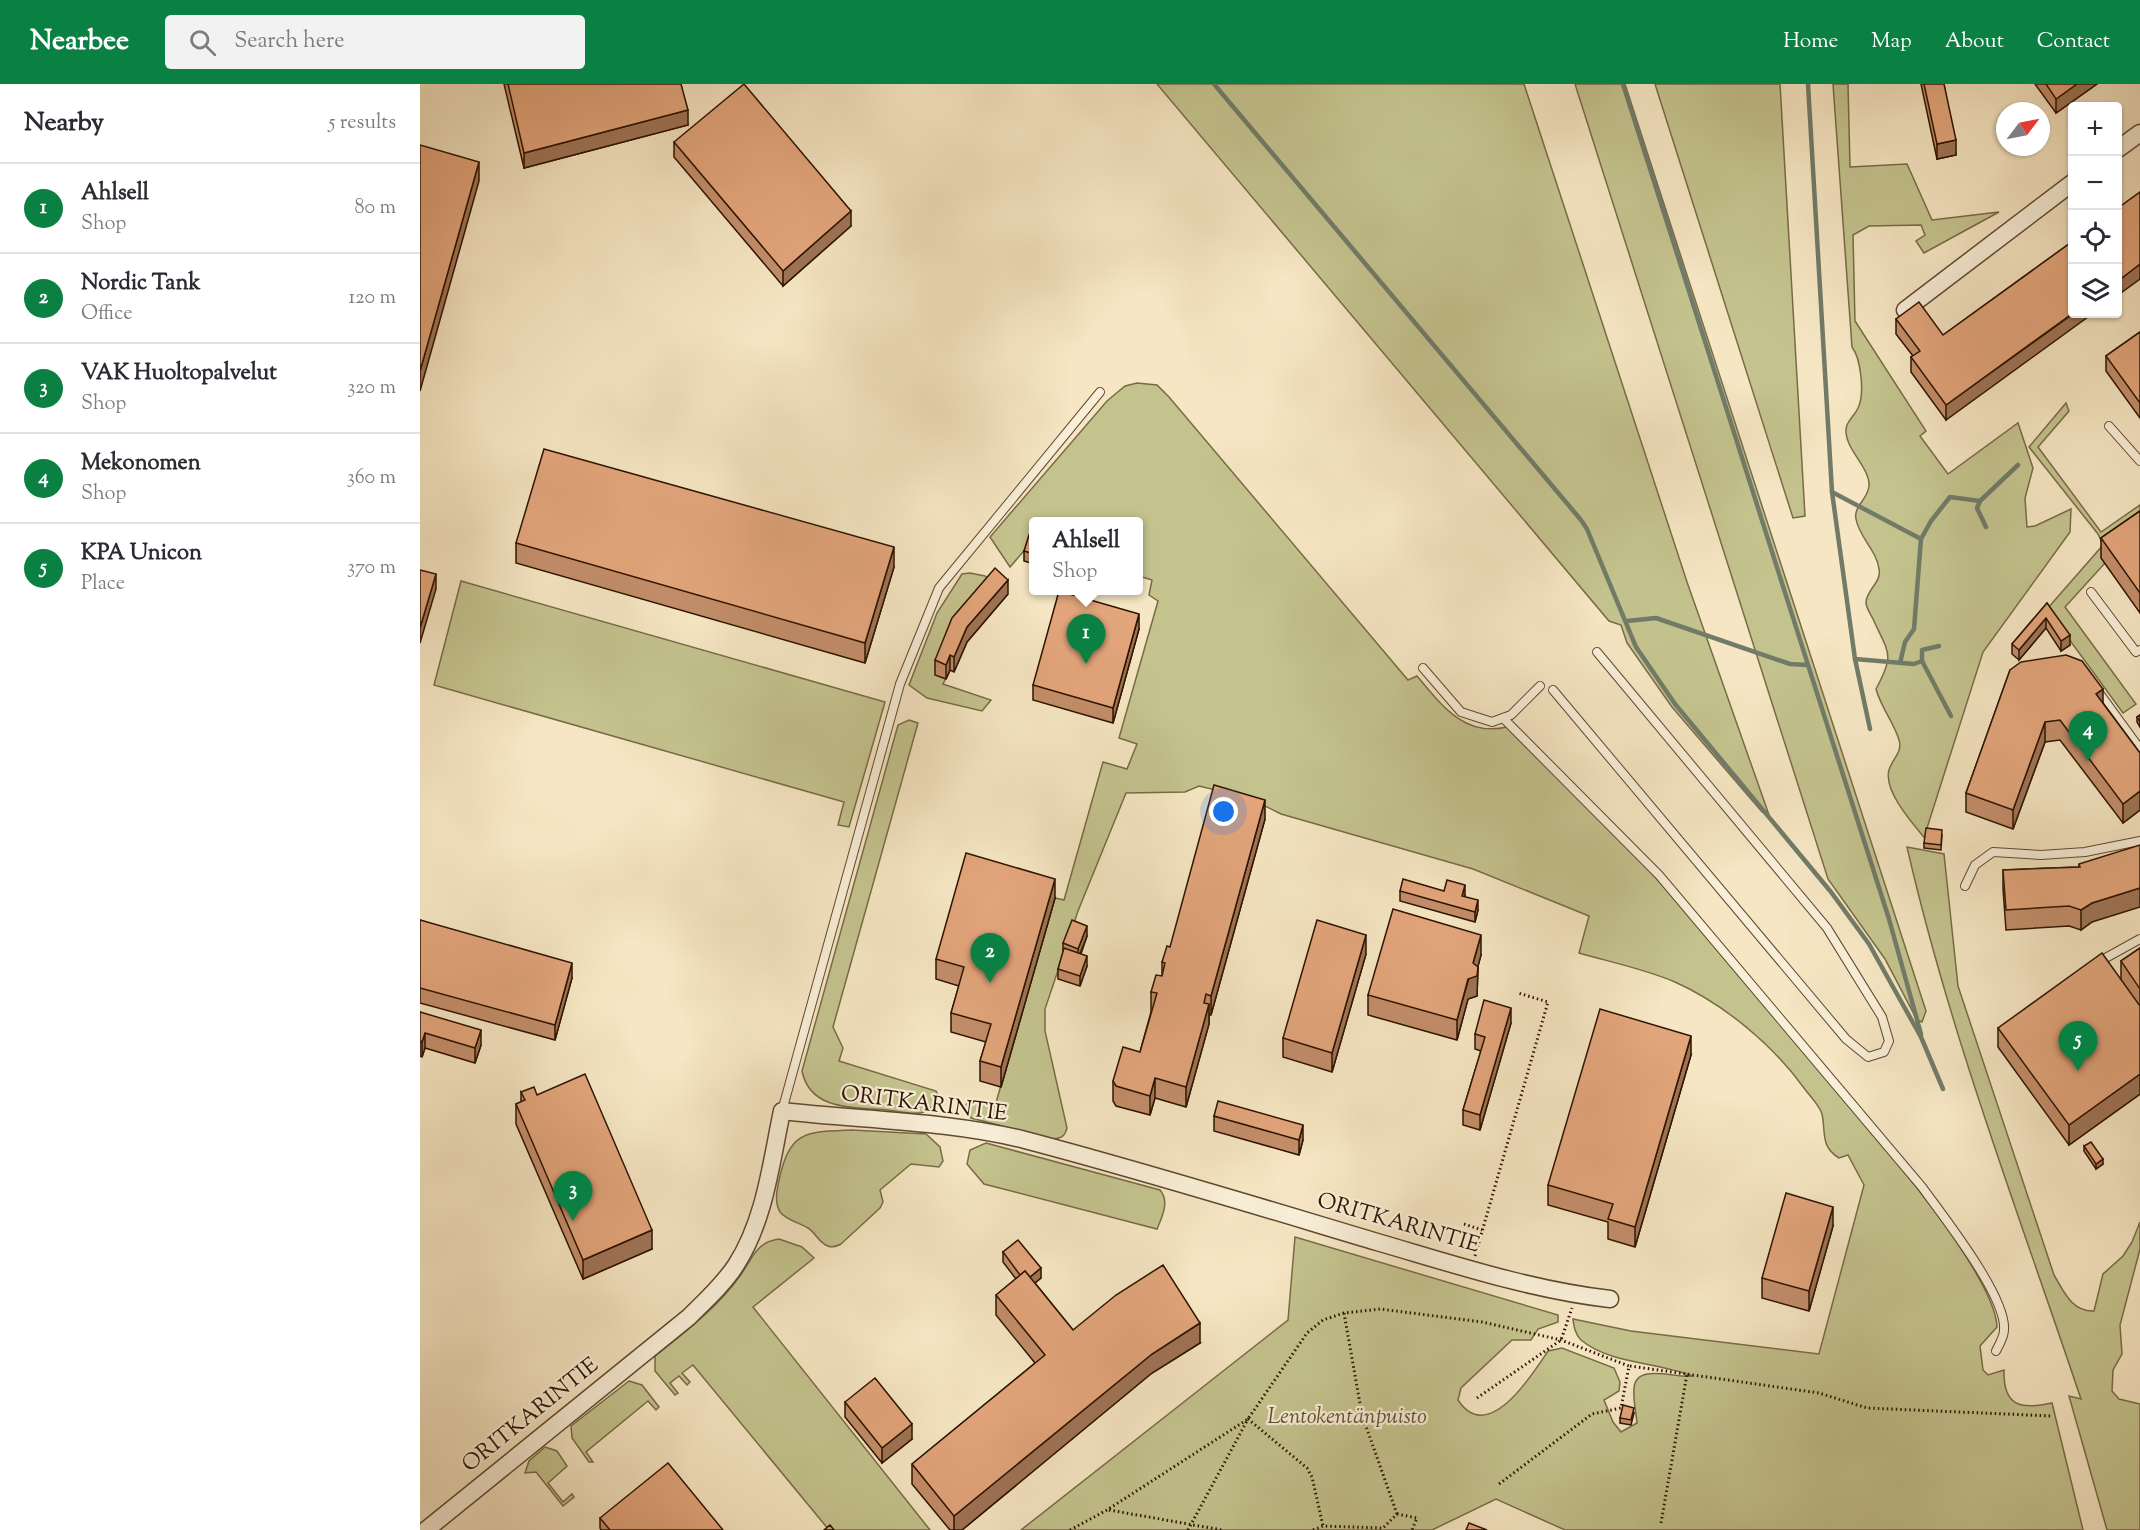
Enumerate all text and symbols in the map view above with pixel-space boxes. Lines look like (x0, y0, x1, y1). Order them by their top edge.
search box (165, 15, 585, 69)
text: Nearbee (30, 22, 129, 62)
icon: search (186, 26, 219, 59)
text: Search here (234, 26, 345, 58)
text: Home (1783, 27, 1838, 57)
text: Map (1871, 27, 1912, 57)
text: About (1945, 27, 2004, 57)
text: Contact (2037, 27, 2110, 57)
north arrow (1996, 102, 2050, 156)
map controls (2068, 102, 2122, 318)
button: + (2068, 102, 2122, 156)
text: Nearby (24, 105, 104, 142)
text: 5 results (329, 109, 396, 138)
button: − (2068, 156, 2122, 210)
text: Ahlsell (81, 178, 149, 210)
text: 1 (40, 194, 47, 223)
text: 80 m (355, 194, 396, 223)
text: Shop (81, 210, 126, 239)
button: locate (2068, 210, 2122, 264)
button: layers (2068, 264, 2122, 318)
text: Nordic Tank (81, 268, 200, 300)
text: 2 (39, 284, 48, 313)
text: 120 m (348, 284, 396, 313)
text: Office (81, 300, 133, 329)
text: VAK Huoltopalvelut (81, 358, 277, 390)
text: 3 (39, 374, 48, 403)
text: 320 m (347, 374, 396, 403)
text: Shop (81, 390, 126, 419)
text: Mekonomen (81, 448, 201, 480)
text: 4 (38, 464, 49, 493)
text: 360 m (347, 464, 396, 493)
text: Shop (81, 480, 126, 509)
popup (1029, 517, 1143, 595)
text: Ahlsell (1052, 526, 1120, 558)
text: KPA Unicon (81, 538, 202, 570)
text: 5 (40, 554, 47, 583)
text: 370 m (347, 554, 396, 583)
text: Shop (1052, 558, 1097, 587)
text: Place (81, 570, 125, 599)
pin: 1 (1066, 614, 1106, 664)
pin: 4 (2068, 712, 2108, 761)
your location (1209, 797, 1238, 826)
pin: 2 (970, 934, 1010, 983)
pin: 5 (2058, 1022, 2098, 1071)
street label: ORITKARINTIE (839, 1079, 1009, 1131)
pin: 3 (554, 1172, 592, 1221)
street label: ORITKARINTIE (1313, 1186, 1483, 1262)
street label: ORITKARINTIE (456, 1351, 606, 1481)
park label: Lentokentänpuisto (1267, 1402, 1427, 1434)

